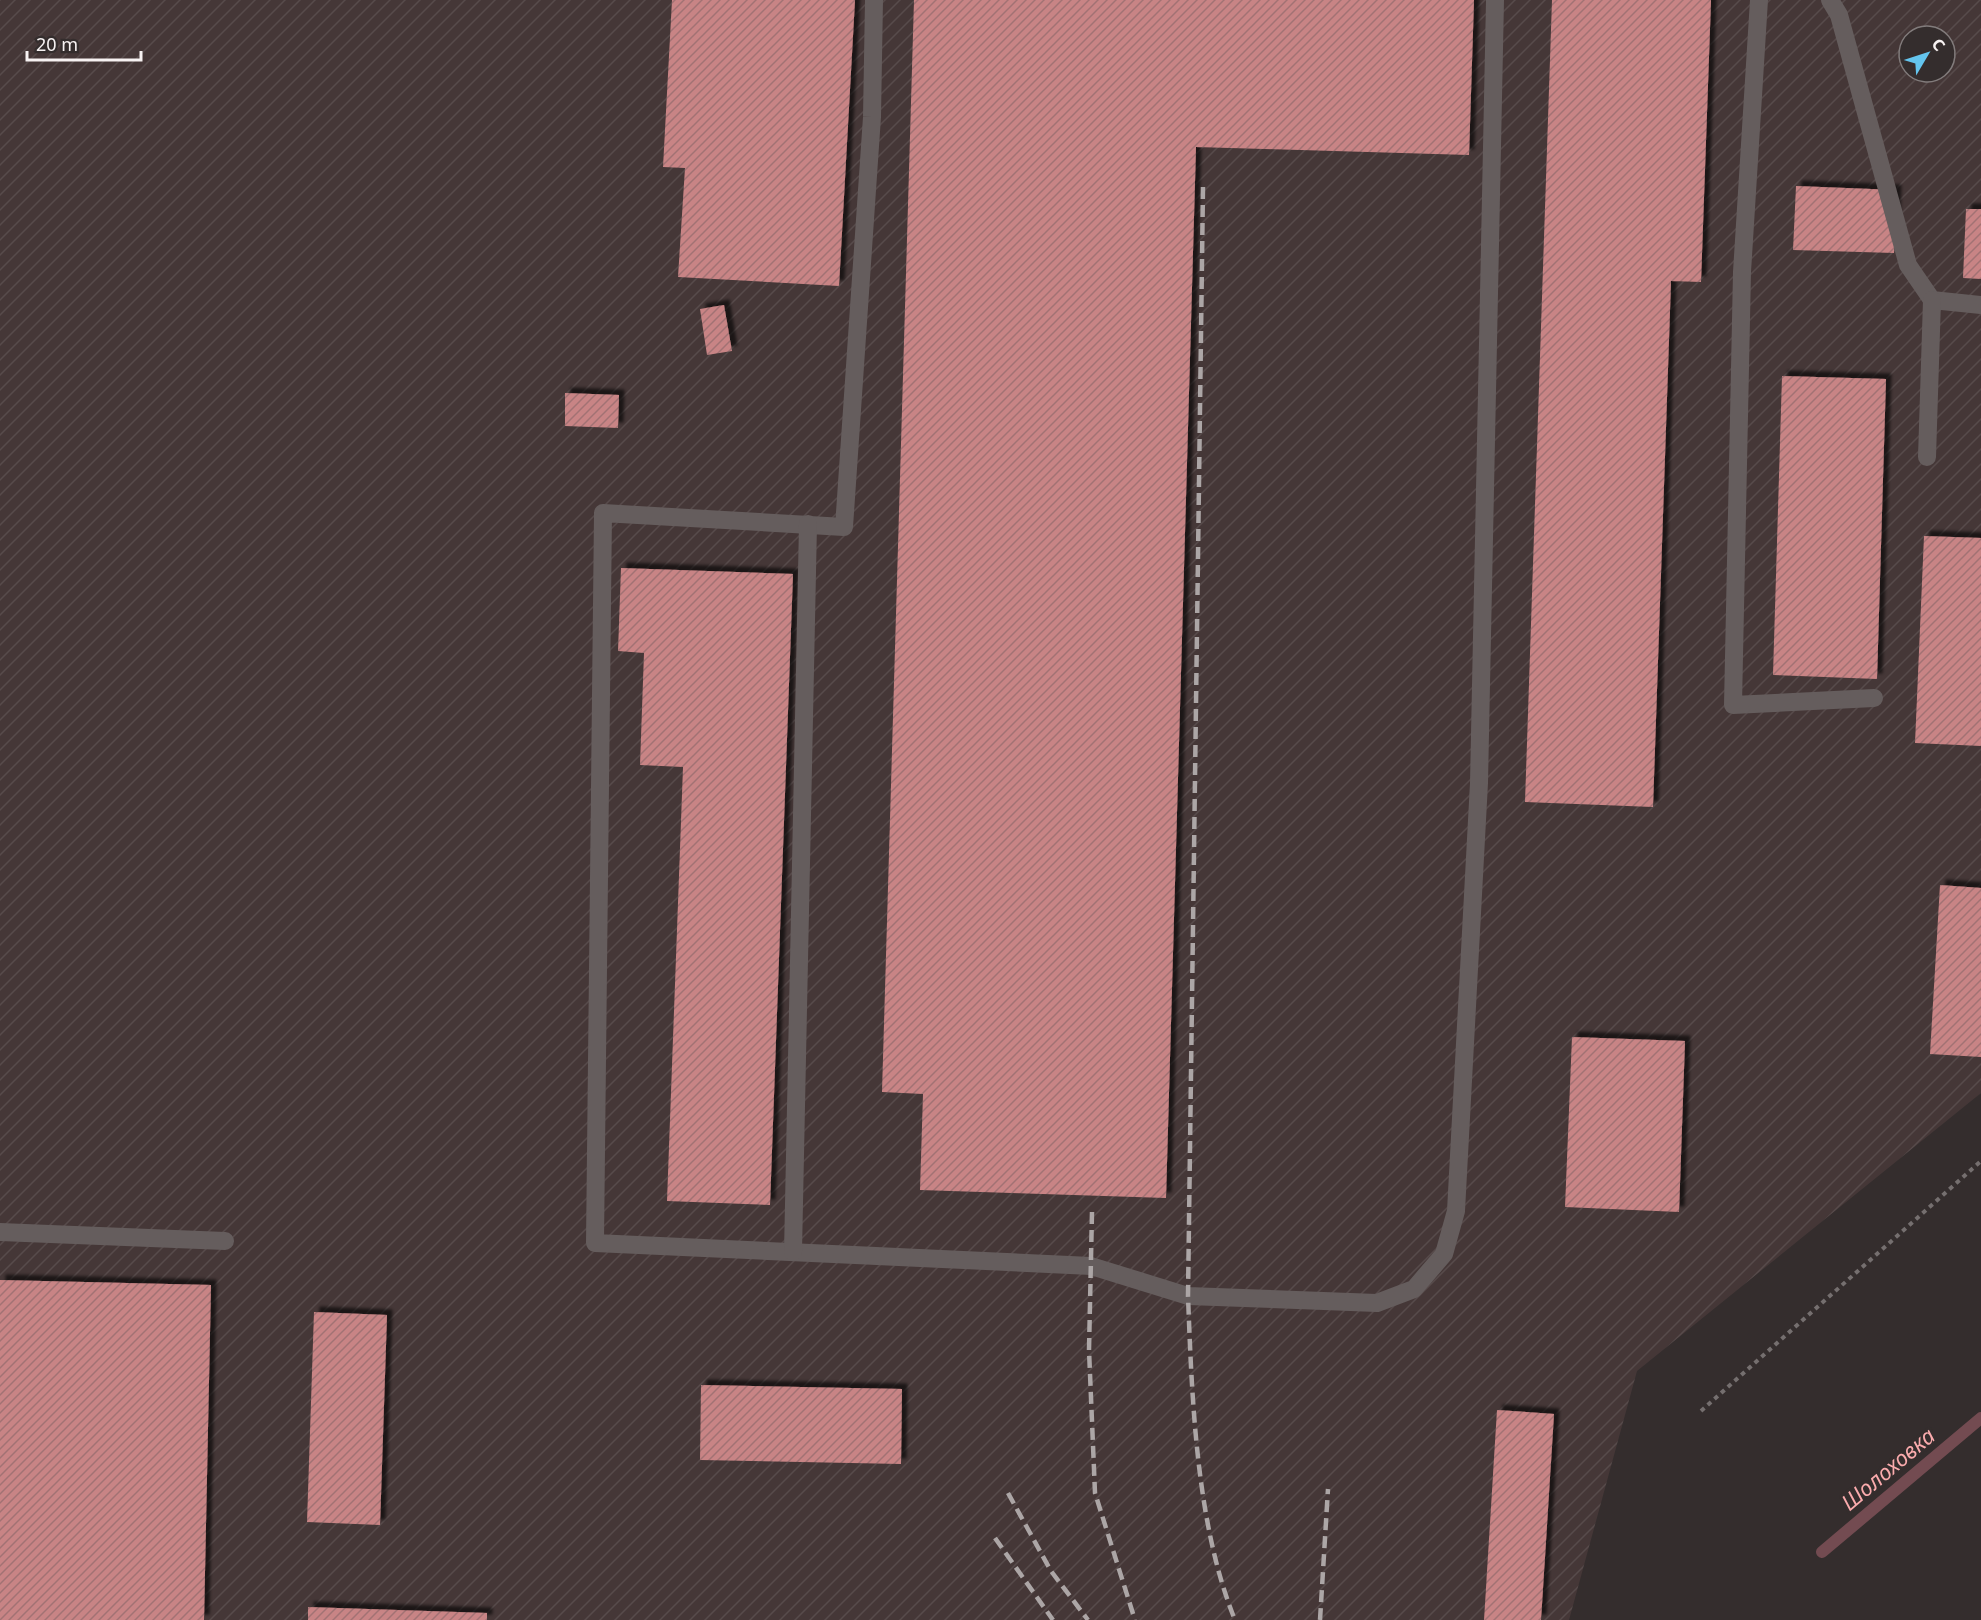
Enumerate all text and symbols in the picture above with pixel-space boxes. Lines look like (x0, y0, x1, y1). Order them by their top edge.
scale bar (27, 24, 141, 62)
north arrow (1897, 24, 1957, 84)
text: 20 m (36, 32, 78, 56)
text: С (1927, 34, 1950, 55)
water label: Шолоховка (1834, 1420, 1941, 1516)

